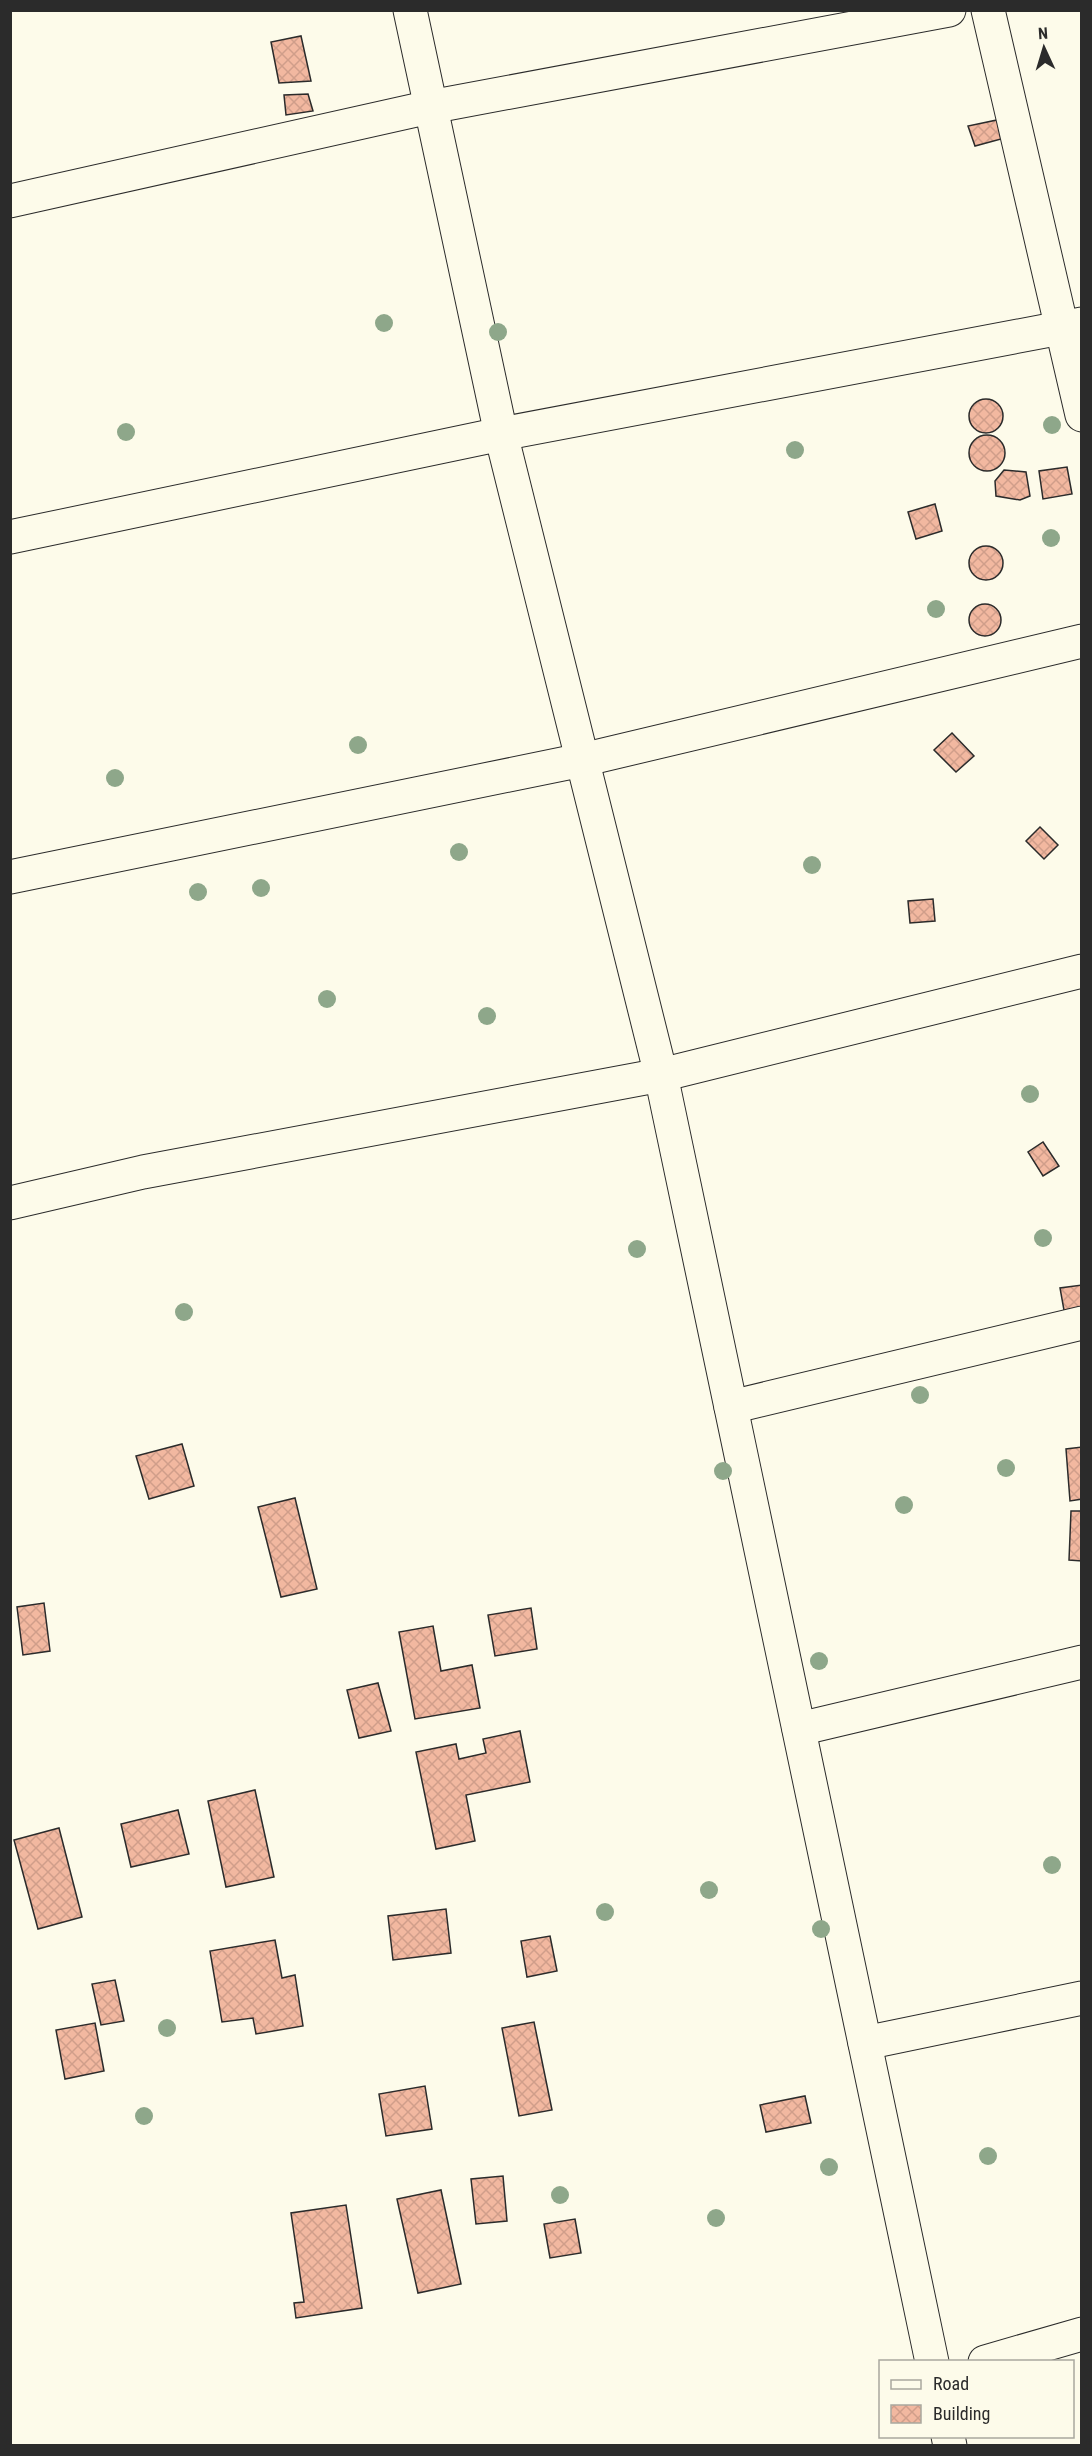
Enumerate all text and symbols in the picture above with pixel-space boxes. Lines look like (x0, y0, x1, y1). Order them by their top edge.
north arrow (1014, 18, 1074, 78)
text: N (1037, 24, 1049, 43)
legend (879, 2360, 1074, 2438)
text: Road (933, 2373, 969, 2394)
text: Building (933, 2403, 990, 2424)

